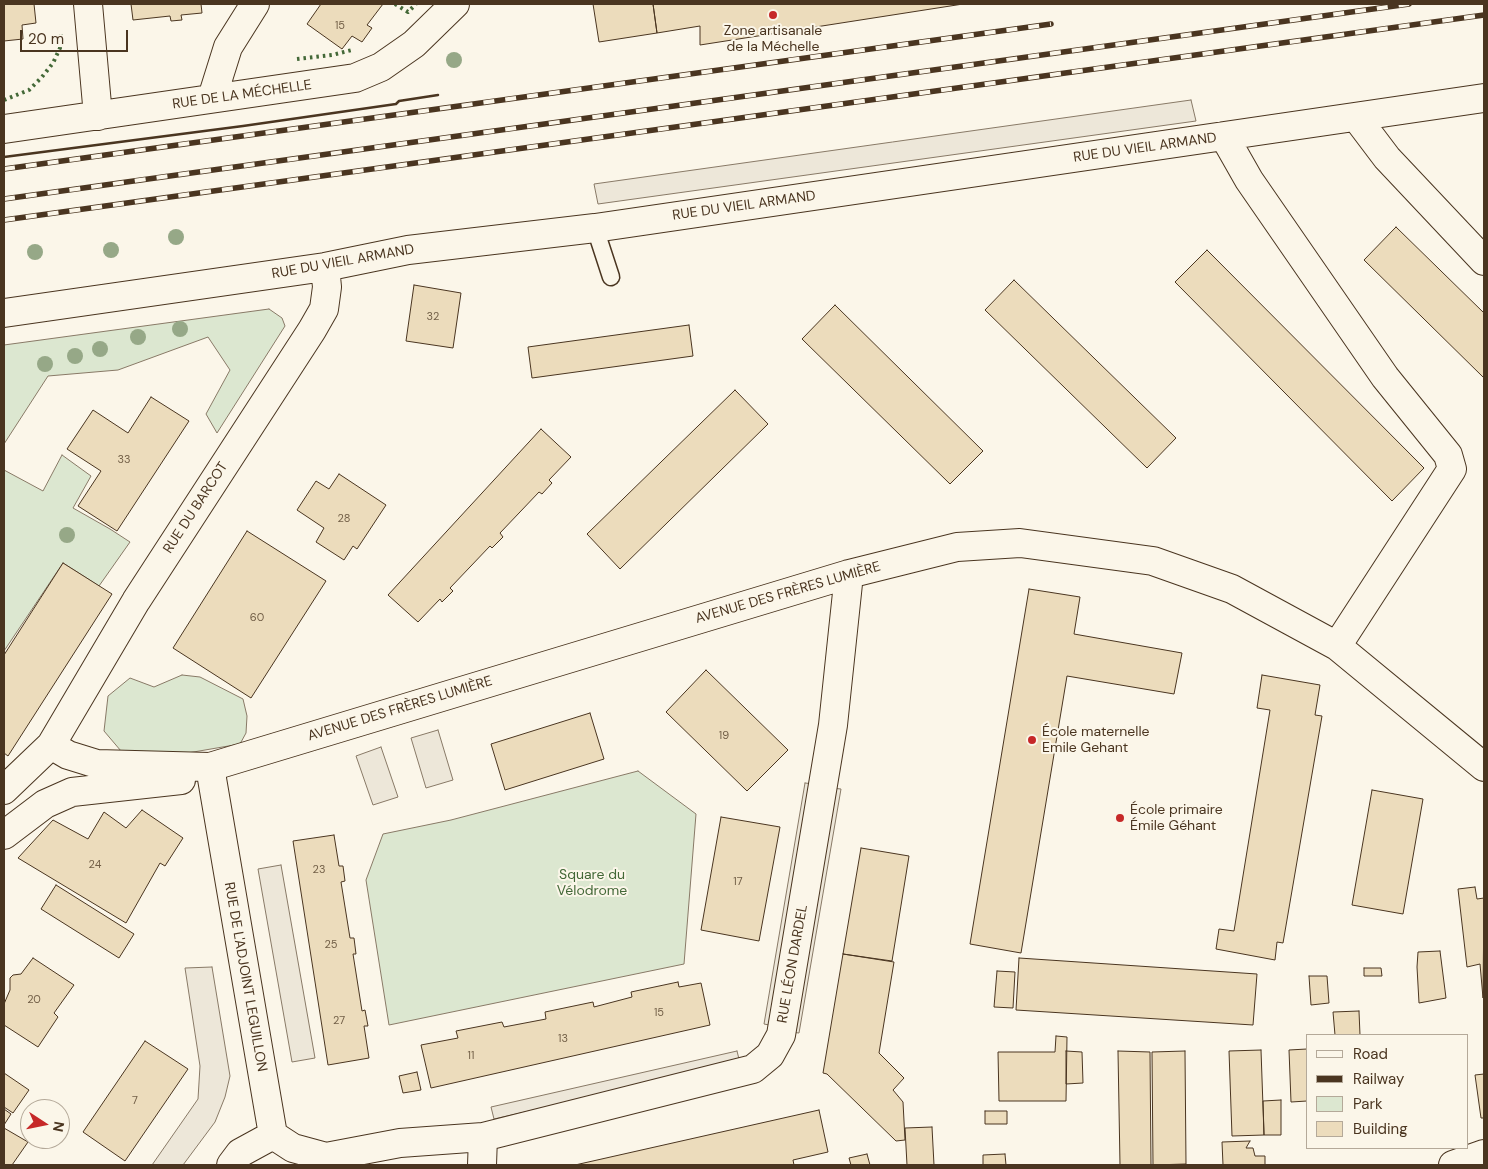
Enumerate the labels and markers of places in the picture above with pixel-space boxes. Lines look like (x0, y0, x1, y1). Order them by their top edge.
marker: Zone artisanale de la Méchelle (767, 9, 779, 21)
place label: Zone artisanale de la Méchelle (724, 23, 822, 56)
place label: École maternelle Emile Gehant (1042, 724, 1150, 756)
marker: École maternelle Emile Gehant (1026, 734, 1038, 746)
place label: École primaire Émile Géhant (1130, 802, 1223, 834)
marker: École primaire Émile Géhant (1114, 812, 1126, 824)

